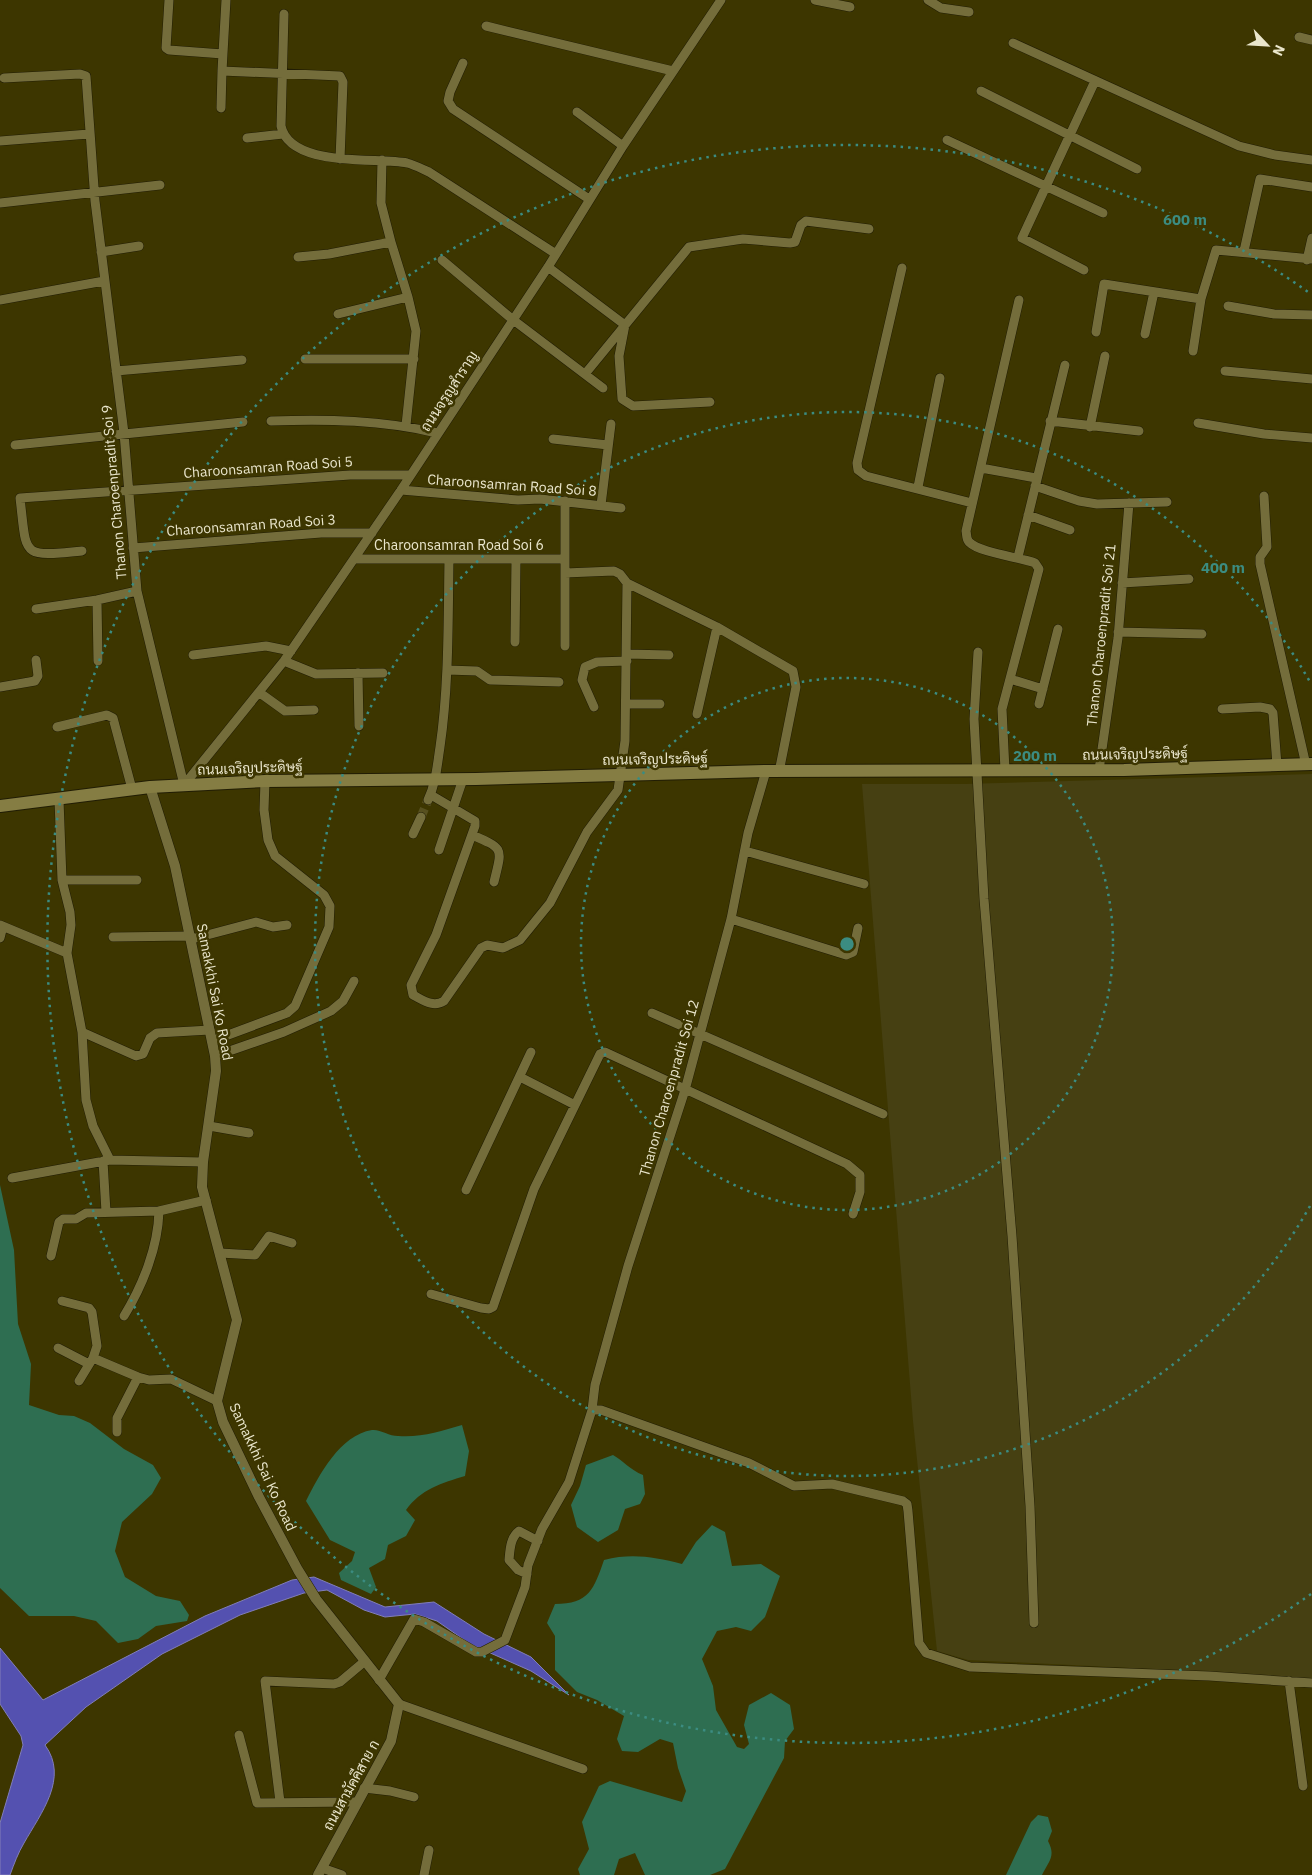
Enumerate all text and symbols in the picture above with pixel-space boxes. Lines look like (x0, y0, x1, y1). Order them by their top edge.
north arrow (1242, 20, 1292, 70)
text: N (1268, 42, 1289, 59)
text: 600 m (1163, 210, 1207, 229)
street label: ถนนจรูญสำราญ (416, 347, 483, 435)
street label: Thanon Charoenpradit Soi 9 (97, 404, 131, 580)
street label: Charoonsamran Road Soi 5 (183, 452, 353, 482)
street label: Charoonsamran Road Soi 8 (427, 470, 597, 500)
street label: Charoonsamran Road Soi 3 (166, 510, 336, 540)
street label: Charoonsamran Road Soi 6 (374, 536, 544, 554)
street label: Thanon Charoenpradit Soi 21 (1082, 543, 1120, 727)
text: 400 m (1201, 558, 1245, 577)
street label: ถนนเจริญประดิษฐ์ (1082, 744, 1188, 764)
text: 200 m (1013, 746, 1057, 765)
street label: ถนนเจริญประดิษฐ์ (602, 749, 708, 769)
street label: ถนนเจริญประดิษฐ์ (197, 757, 303, 779)
street label: Samakkhi Sai Ko Road (193, 922, 237, 1062)
centre of rings (838, 935, 856, 953)
street label: Thanon Charoenpradit Soi 12 (635, 997, 703, 1179)
street label: Samakkhi Sai Ko Road (225, 1400, 301, 1534)
street label: ถนนสามัคคีสาย ก (319, 1737, 383, 1833)

